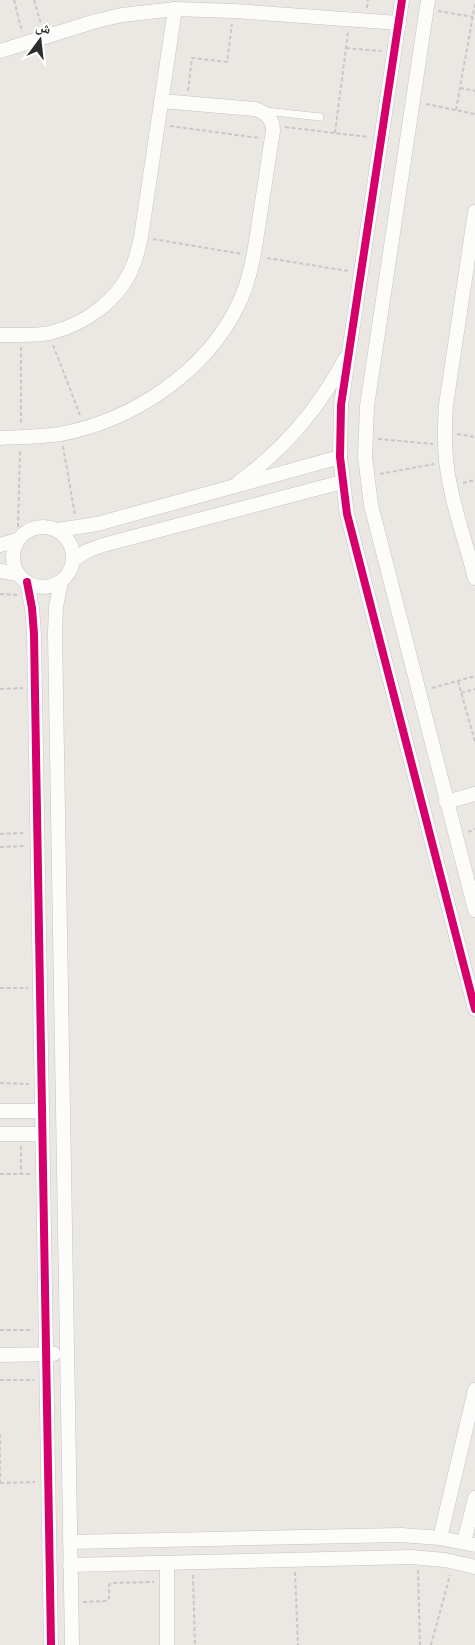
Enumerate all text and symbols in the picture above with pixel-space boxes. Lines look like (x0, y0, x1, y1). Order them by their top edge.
north arrow (15, 15, 65, 65)
text: ش (34, 17, 53, 38)

